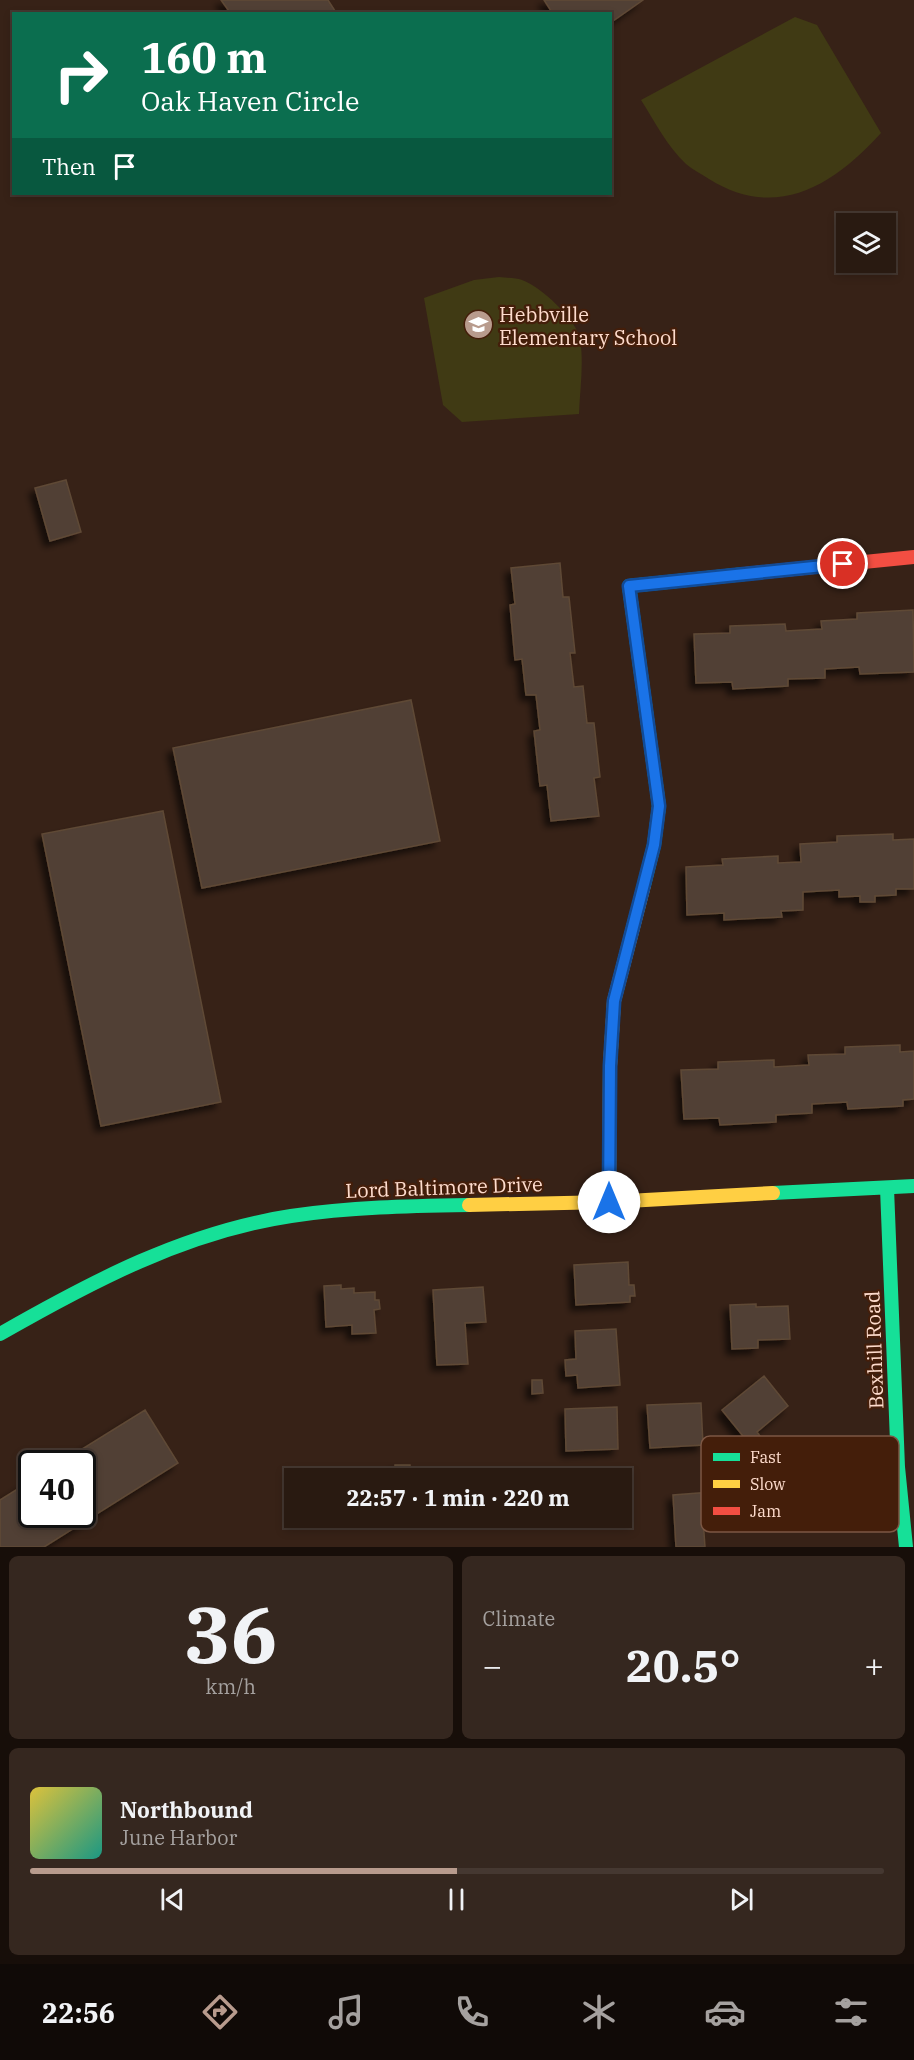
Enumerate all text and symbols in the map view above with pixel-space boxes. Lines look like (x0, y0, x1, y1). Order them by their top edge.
text: 160 m (141, 30, 267, 85)
icon: right (42, 36, 120, 114)
text: Oak Haven Circle (141, 83, 359, 118)
icon: arrive (108, 150, 141, 183)
text: Then (42, 152, 96, 181)
map controls (836, 213, 896, 273)
button: layers (836, 213, 896, 273)
place label: Hebbville Elementary School (499, 301, 677, 351)
school or university icon: Hebbville Elementary School (462, 309, 494, 341)
pin (817, 538, 868, 589)
icon: arrive (826, 547, 859, 580)
street label: Lord Baltimore Drive (345, 1170, 543, 1204)
position arrow (577, 1170, 641, 1234)
street label: Bexhill Road (858, 1290, 890, 1410)
legend (701, 1436, 899, 1532)
text: Fast (750, 1447, 782, 1467)
speed limit sign: 40 (18, 1450, 96, 1528)
text: Slow (750, 1474, 786, 1494)
text: 22:57 · 1 min · 220 m (346, 1483, 570, 1512)
text: Jam (750, 1501, 781, 1521)
text: 36 (184, 1583, 278, 1684)
text: Climate (483, 1605, 555, 1632)
text: 20.5° (626, 1636, 741, 1694)
text: − (483, 1644, 502, 1687)
text: + (864, 1644, 884, 1687)
text: km/h (205, 1673, 256, 1700)
text: Northbound (120, 1795, 253, 1824)
text: June Harbor (120, 1824, 237, 1851)
icon: previous (156, 1883, 189, 1916)
icon: pause (440, 1883, 473, 1916)
icon: next (725, 1883, 758, 1916)
icon: directions (199, 1991, 241, 2033)
icon: music (325, 1991, 367, 2033)
icon: phone (451, 1991, 493, 2033)
icon: climate (578, 1991, 620, 2033)
icon: car (704, 1991, 746, 2033)
icon: filters (830, 1991, 872, 2033)
text: 22:56 (42, 1995, 115, 2030)

